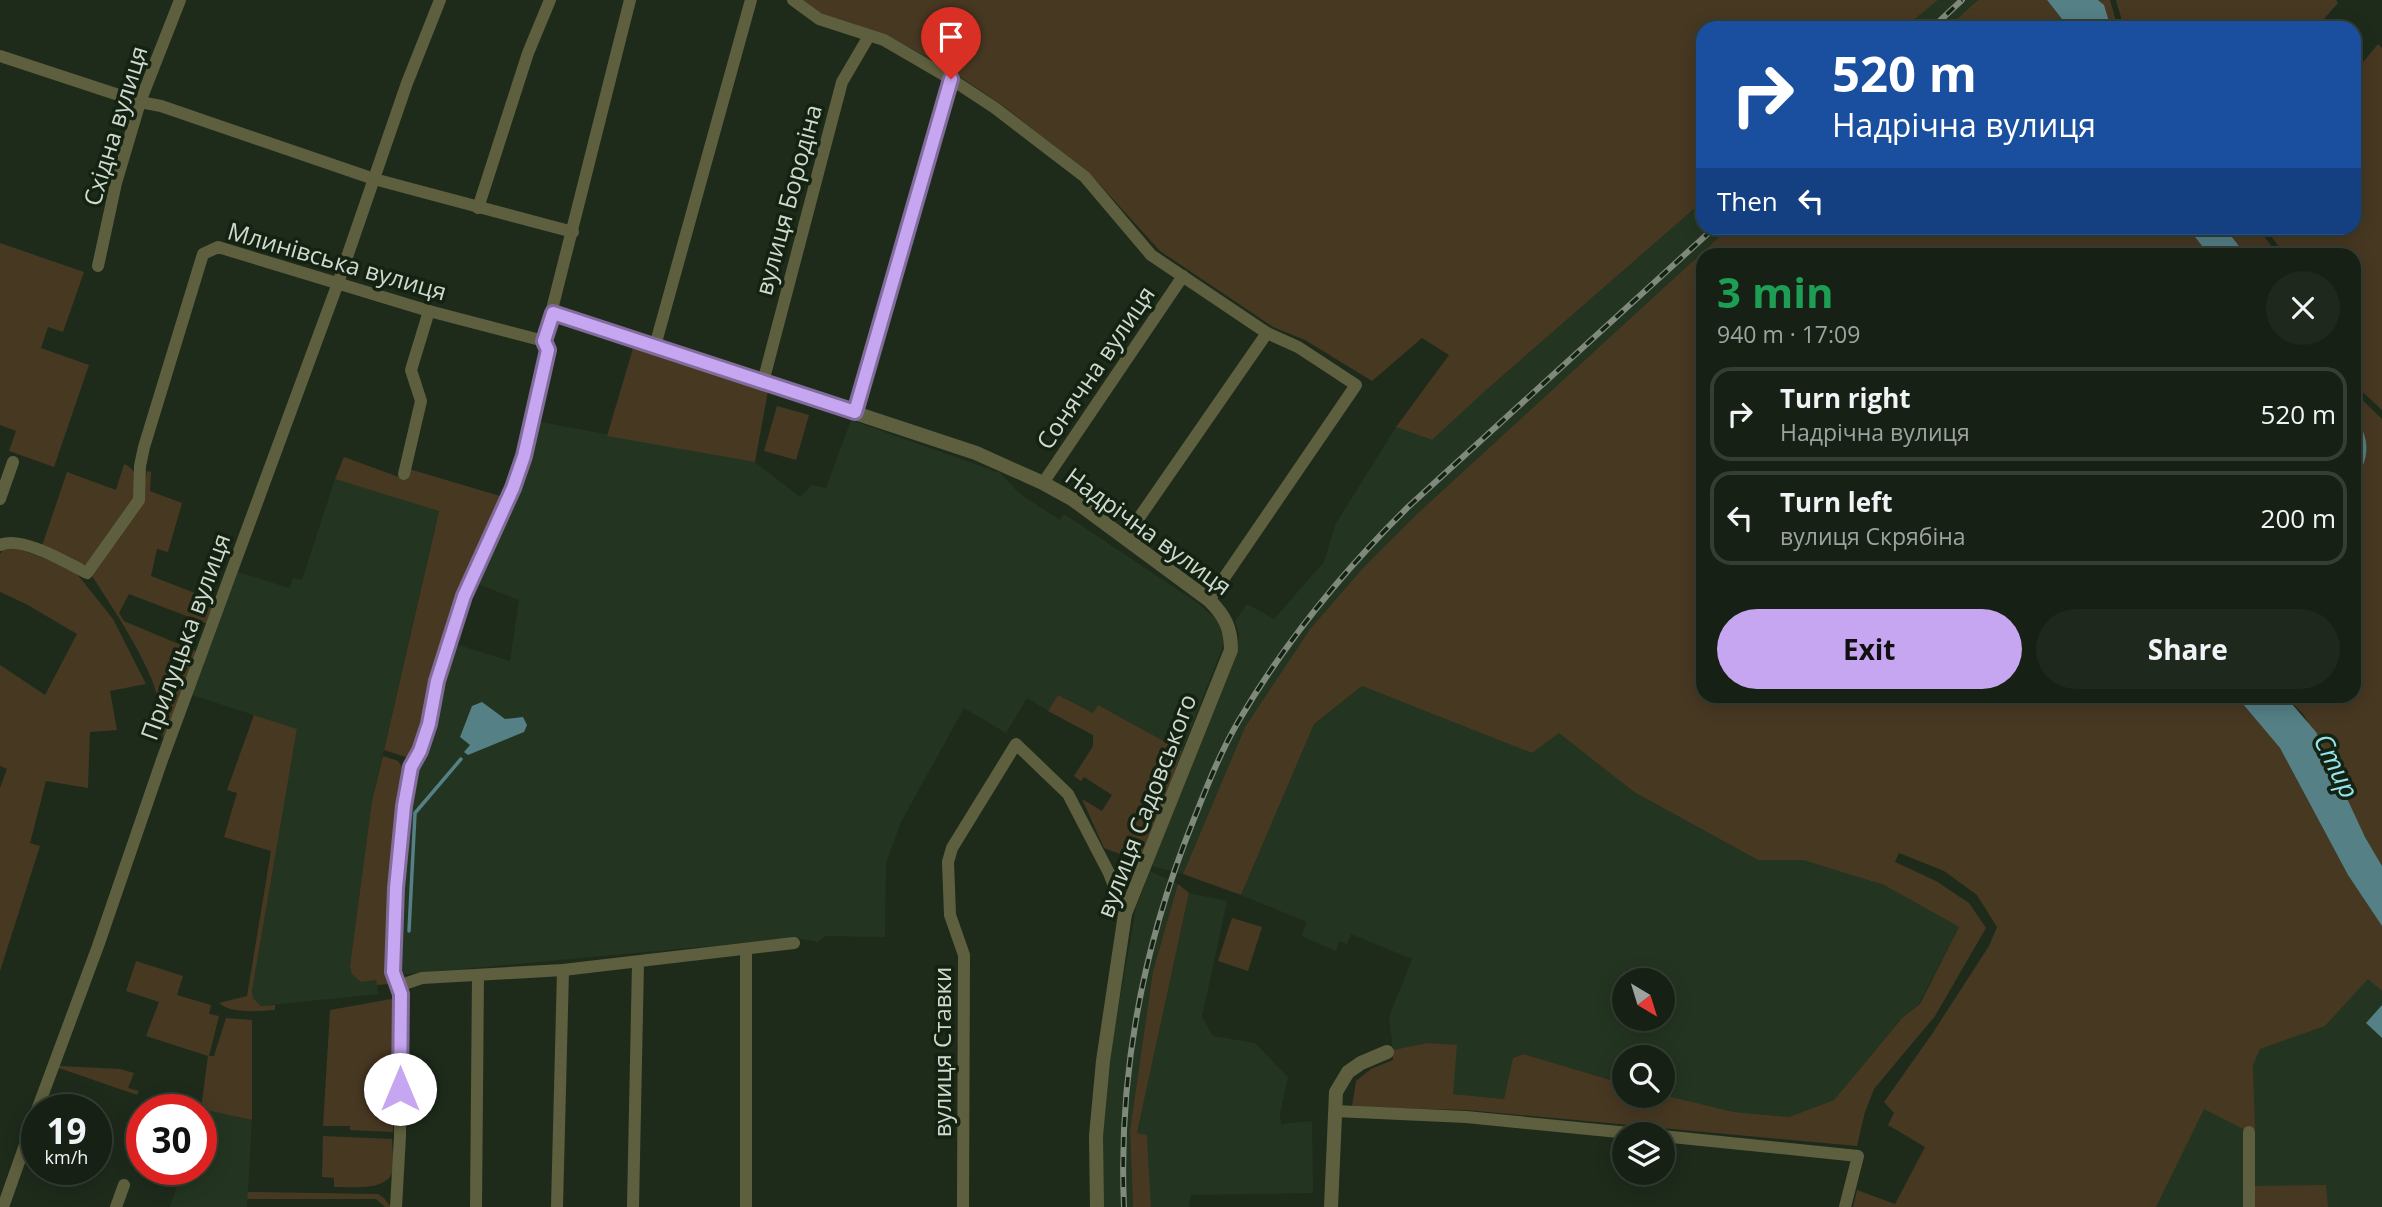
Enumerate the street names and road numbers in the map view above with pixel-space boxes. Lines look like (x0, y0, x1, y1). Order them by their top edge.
street label: Східна вулиця (75, 42, 155, 209)
street label: вулиця Бородіна (746, 101, 829, 299)
street label: Млинівська вулиця (224, 214, 451, 308)
street label: Сонячна вулиця (1028, 279, 1162, 455)
street label: Надрічна вулиця (1059, 459, 1239, 602)
street label: Прилуцька вулиця (132, 529, 237, 744)
street label: вулиця Садовського (1088, 689, 1203, 922)
street label: вулиця Ставки (925, 967, 958, 1137)

